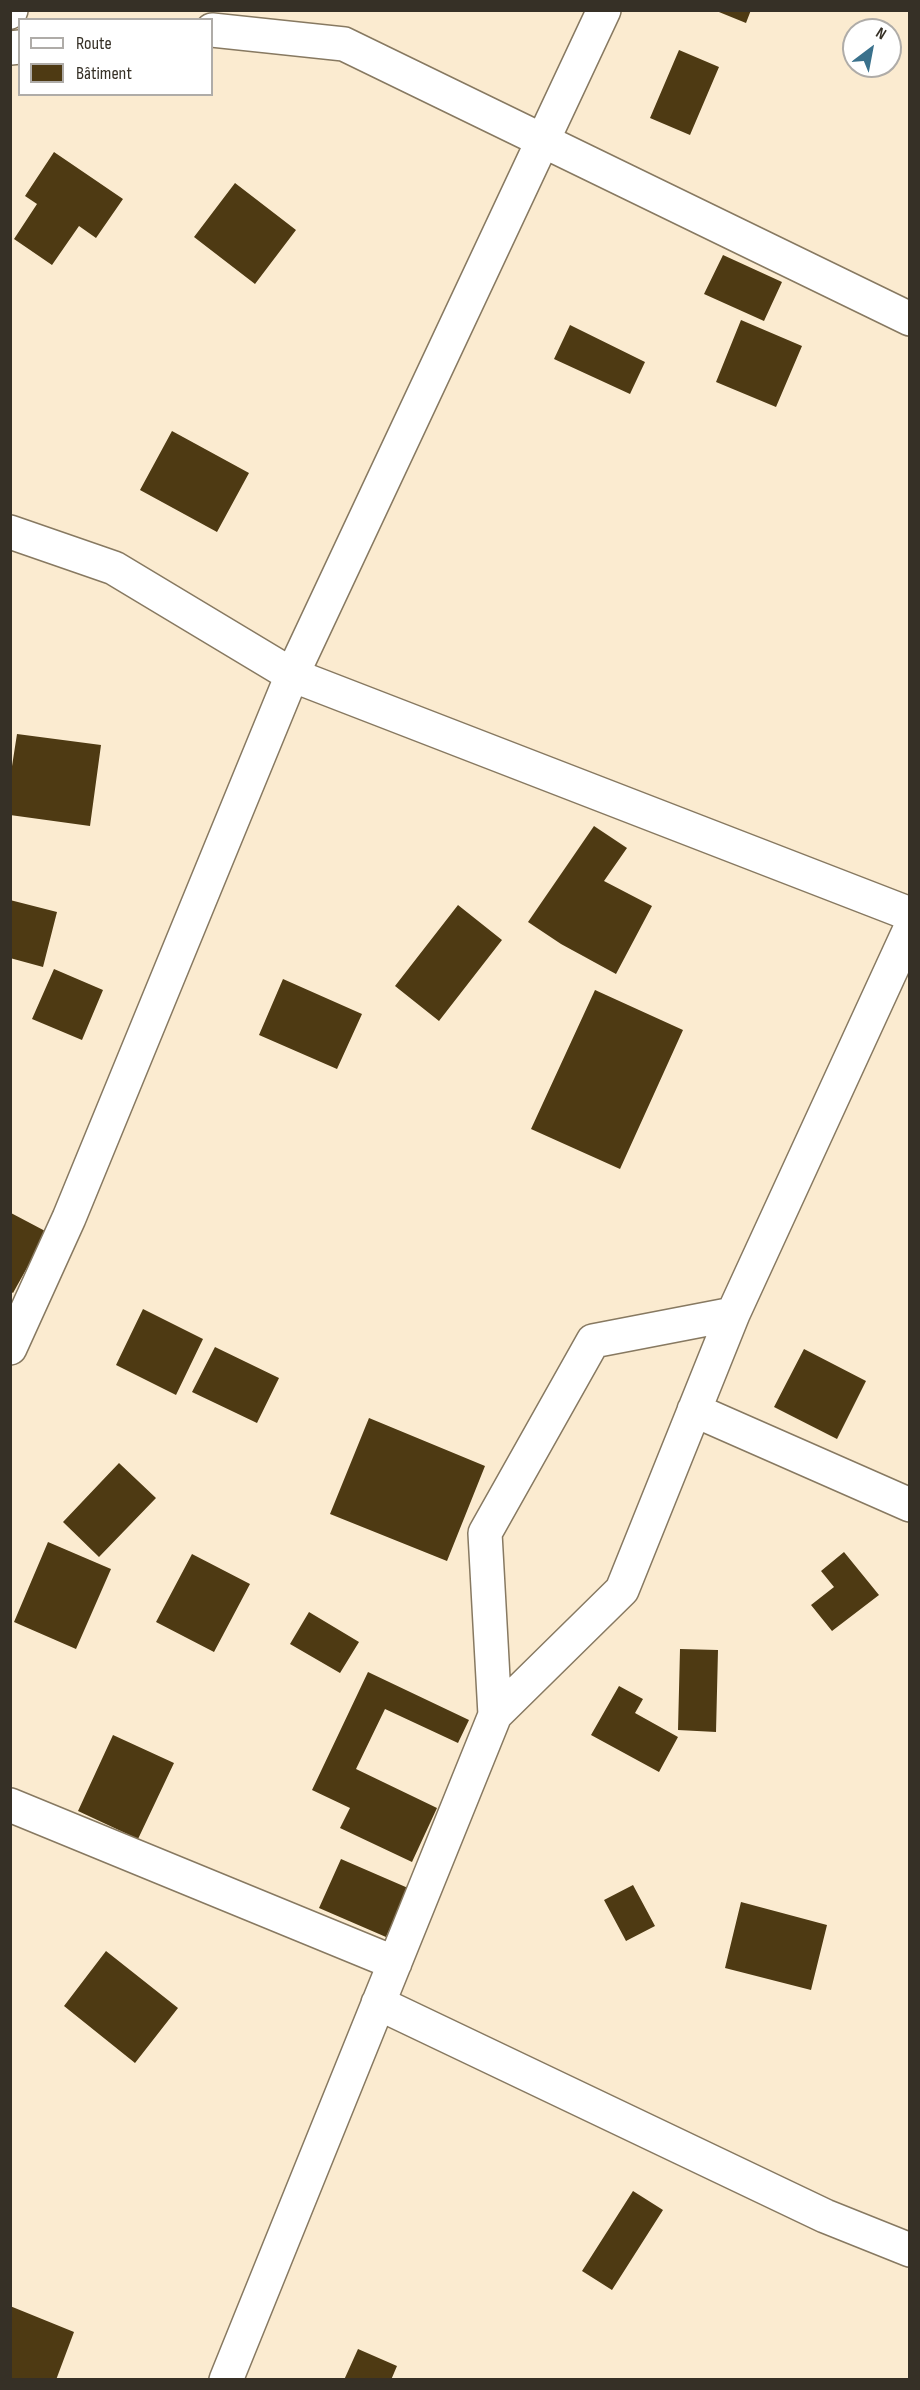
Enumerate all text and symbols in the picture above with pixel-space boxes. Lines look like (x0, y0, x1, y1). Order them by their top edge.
legend (18, 18, 213, 96)
north arrow (842, 18, 902, 78)
text: N (872, 24, 889, 44)
text: Route (76, 33, 112, 54)
text: Bâtiment (76, 63, 132, 84)

